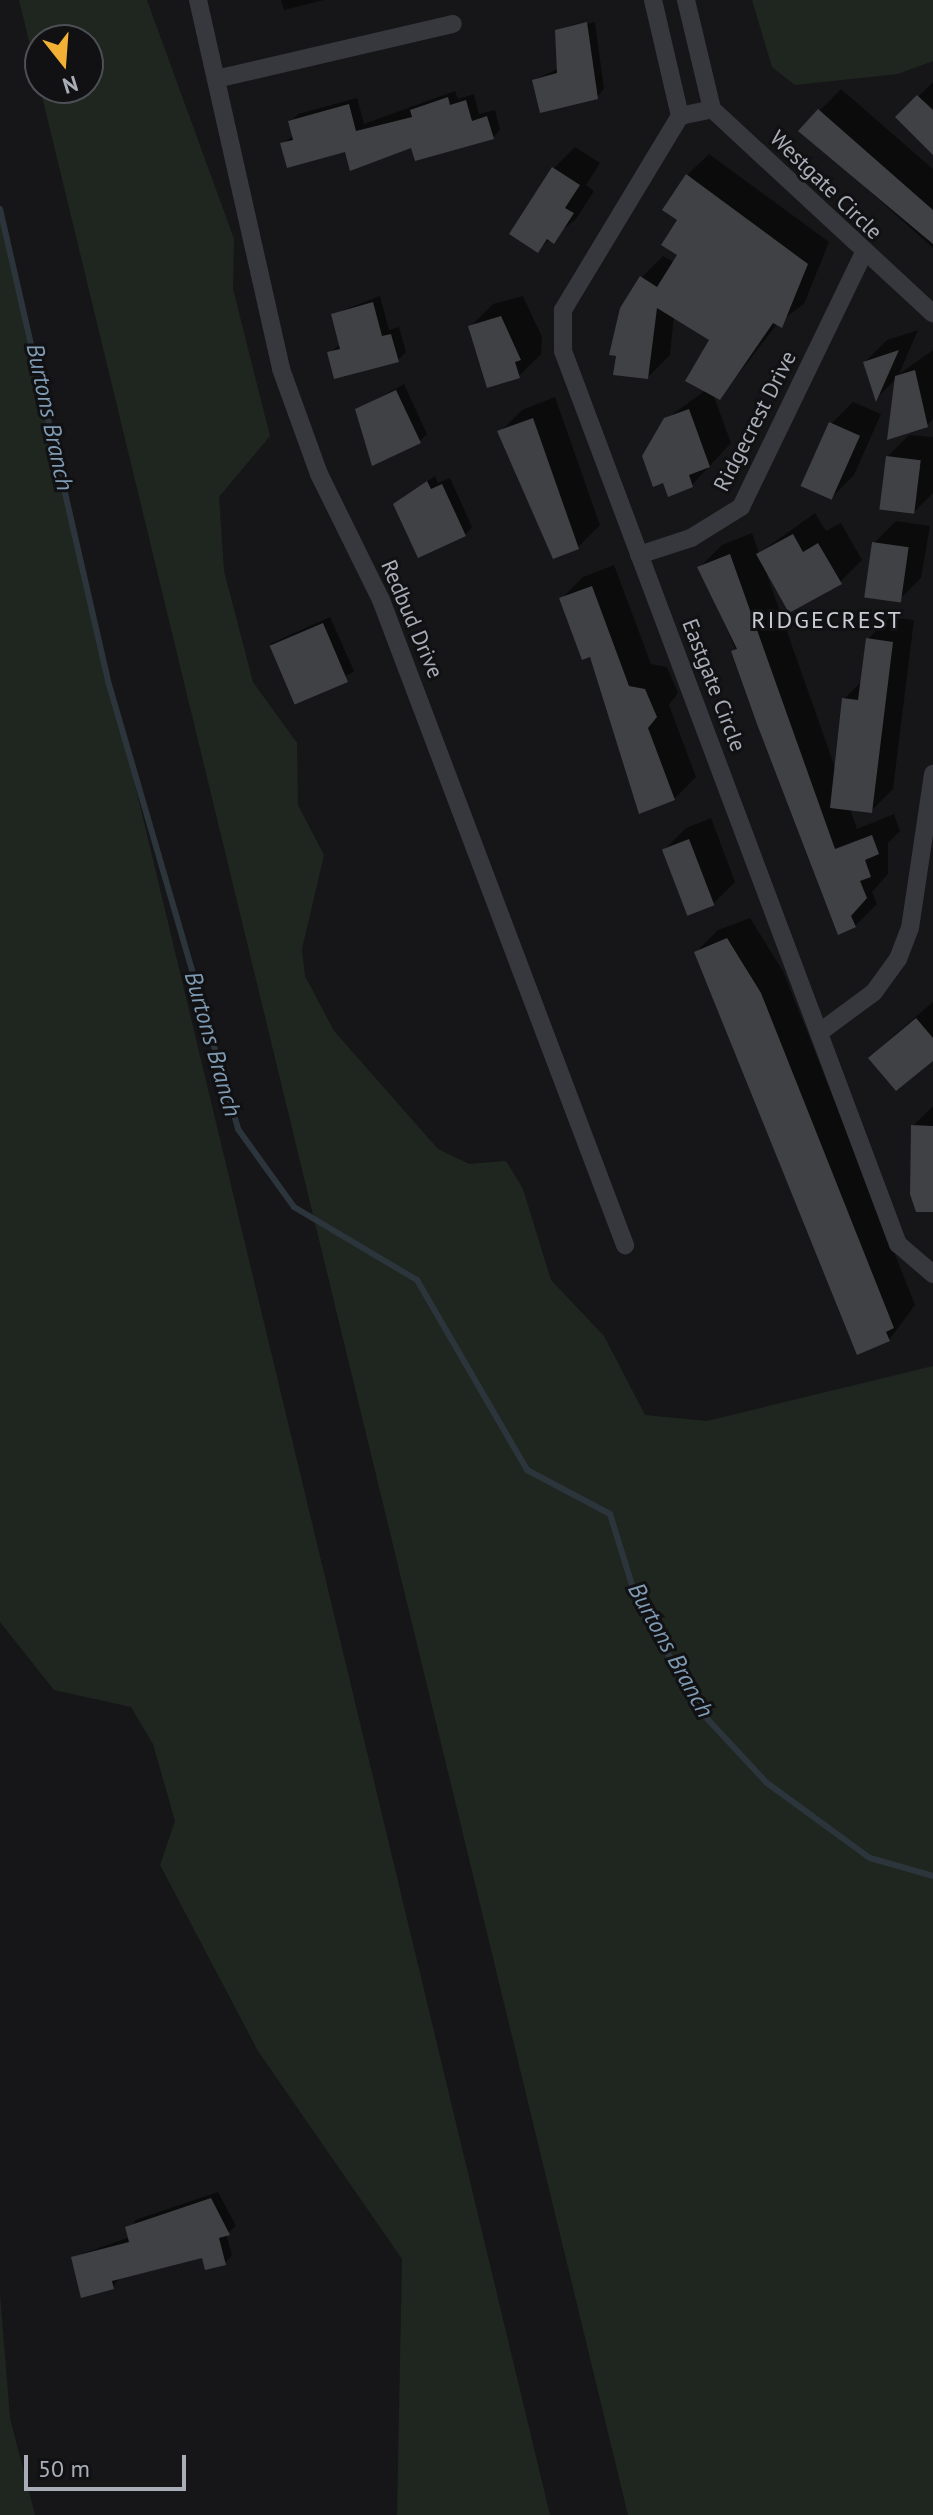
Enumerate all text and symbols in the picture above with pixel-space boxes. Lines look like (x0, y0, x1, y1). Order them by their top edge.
north arrow (24, 24, 104, 104)
text: N (59, 70, 81, 101)
street label: Westgate Circle (765, 125, 887, 245)
water label: Burtons Branch (20, 341, 80, 493)
street label: Ridgecrest Drive (708, 346, 802, 496)
street label: Redbud Drive (375, 556, 449, 682)
district label: RIDGECREST (751, 606, 903, 634)
street label: Eastgate Circle (677, 615, 751, 755)
water label: Burtons Branch (179, 968, 247, 1120)
water label: Burtons Branch (622, 1578, 720, 1722)
scale bar (28, 2439, 190, 2489)
text: 50 m (38, 2453, 90, 2484)

